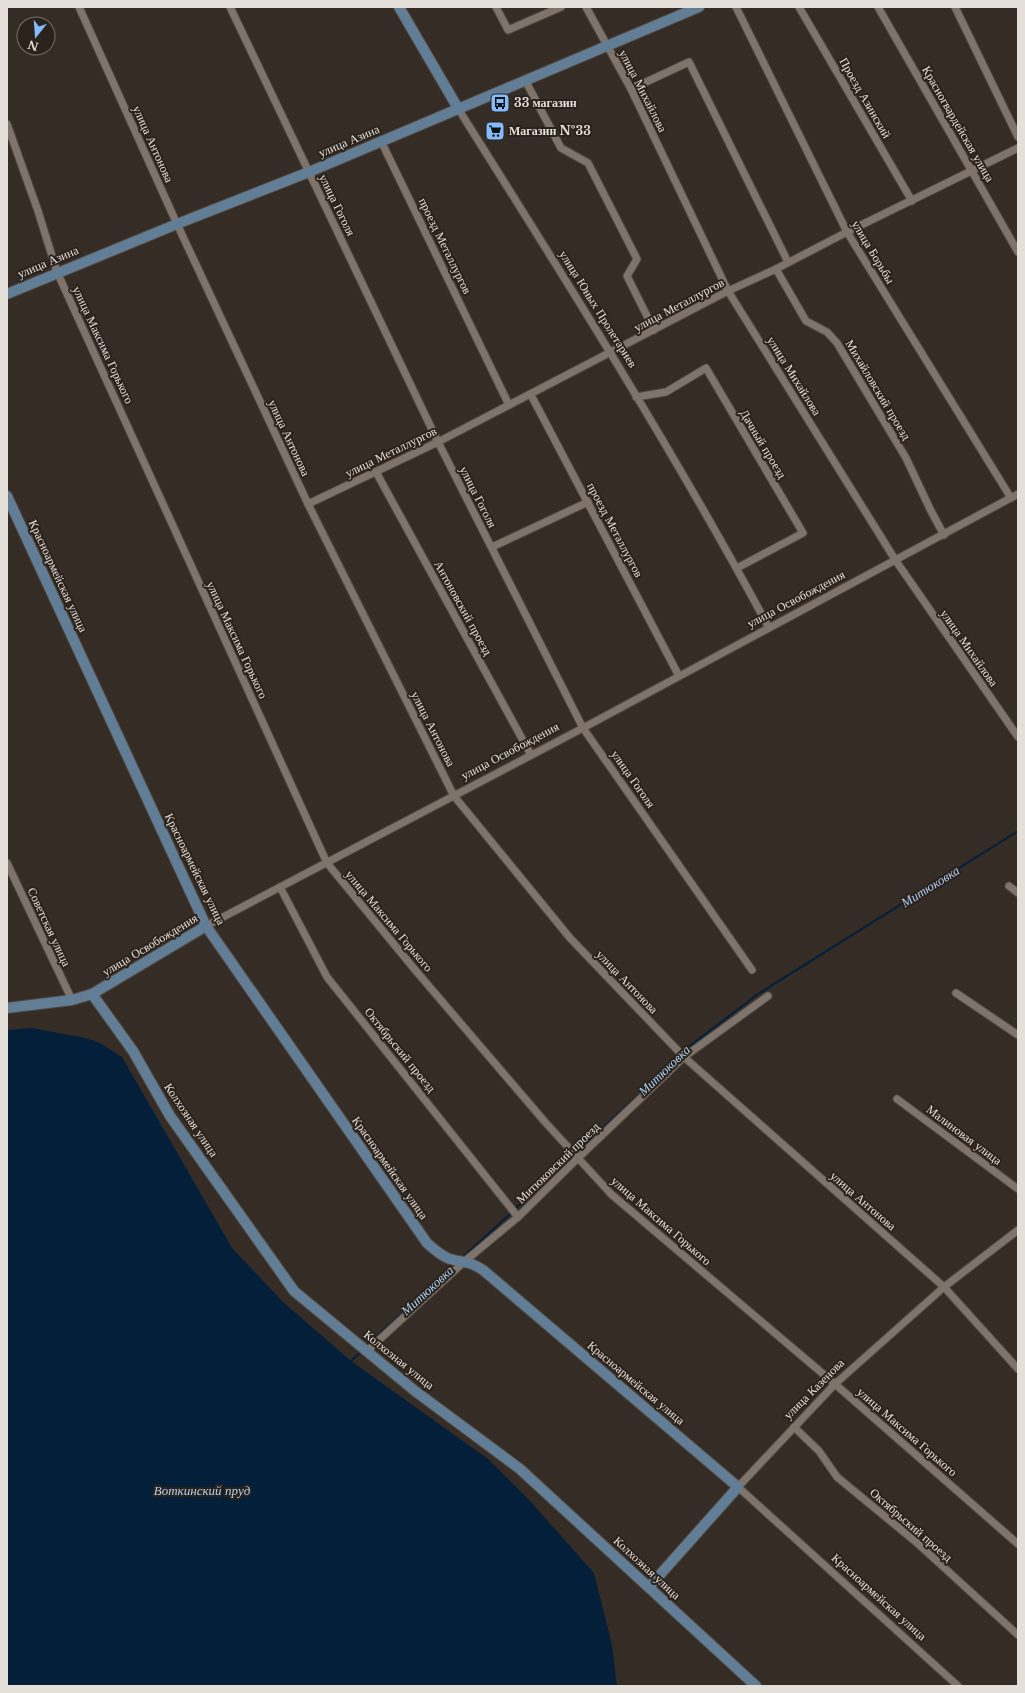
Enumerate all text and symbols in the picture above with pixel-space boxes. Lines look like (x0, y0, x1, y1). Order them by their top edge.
north arrow (16, 16, 56, 56)
text: N (25, 37, 40, 54)
street label: улица Михайлова (616, 47, 671, 135)
street label: Проезд Азинский (836, 55, 895, 141)
street label: Красногвардейская улица (919, 63, 998, 185)
bus stop icon: 33 магазин (489, 92, 511, 114)
place label: 33 магазин (514, 95, 577, 110)
street label: улица Антонова (130, 103, 177, 185)
supermarket icon: Магазин №33 (484, 120, 506, 142)
street label: улица Азина (316, 121, 382, 160)
place label: Магазин №33 (509, 123, 591, 138)
street label: улица Гоголя (316, 171, 359, 239)
street label: проезд Металлургов (416, 195, 475, 297)
street label: улица Борьбы (849, 217, 898, 286)
street label: улица Азина (15, 242, 81, 281)
street label: улица Юных Пролетариев (556, 247, 641, 370)
street label: улица Металлургов (631, 274, 727, 335)
street label: улица Максима Горького (70, 284, 137, 406)
street label: улица Михайлова (764, 333, 825, 419)
street label: Михайловский проезд (843, 337, 914, 443)
street label: улица Антонова (265, 397, 314, 479)
street label: Дачный проезд (737, 406, 790, 481)
street label: улица Металлургов (343, 423, 439, 480)
street label: улица Гоголя (457, 464, 501, 530)
street label: проезд Металлургов (584, 480, 647, 580)
street label: Красноармейская улица (26, 517, 91, 635)
street label: Антоновский проезд (431, 558, 496, 658)
street label: улица Освобождения (744, 566, 848, 631)
street label: улица Максима Горького (204, 579, 271, 701)
street label: улица Михайлова (937, 606, 1002, 690)
street label: улица Антонова (408, 689, 459, 770)
street label: улица Освобождения (458, 718, 562, 783)
street label: улица Гоголя (608, 747, 659, 811)
street label: Красноармейская улица (162, 810, 229, 928)
water label: Митюковка (897, 861, 963, 912)
street label: улица Максима Горького (343, 867, 436, 974)
street label: Советская улица (25, 885, 75, 969)
street label: улица Освобождения (99, 910, 201, 979)
street label: улица Антонова (593, 947, 662, 1017)
street label: Октябрьский проезд (362, 1004, 439, 1095)
water label: Митюковка (634, 1041, 694, 1100)
street label: Колхозная улица (161, 1080, 222, 1160)
street label: Малиновая улица (924, 1101, 1005, 1168)
street label: Красноармейская улица (349, 1113, 432, 1223)
street label: Митюковский проезд (513, 1119, 603, 1206)
street label: улица Антонова (827, 1168, 900, 1234)
street label: улица Максима Горького (608, 1173, 714, 1268)
water label: Митюковка (397, 1261, 458, 1320)
street label: Колхозная улица (361, 1327, 438, 1393)
street label: Красноармейская улица (585, 1338, 689, 1428)
street label: улица Казенова (780, 1355, 848, 1422)
street label: улица Максима Горького (854, 1384, 960, 1479)
water label: Воткинский пруд (154, 1482, 251, 1499)
street label: Октябрьский проезд (867, 1485, 956, 1565)
street label: Колхозная улица (611, 1533, 684, 1603)
street label: Красноармейская улица (829, 1550, 930, 1644)

